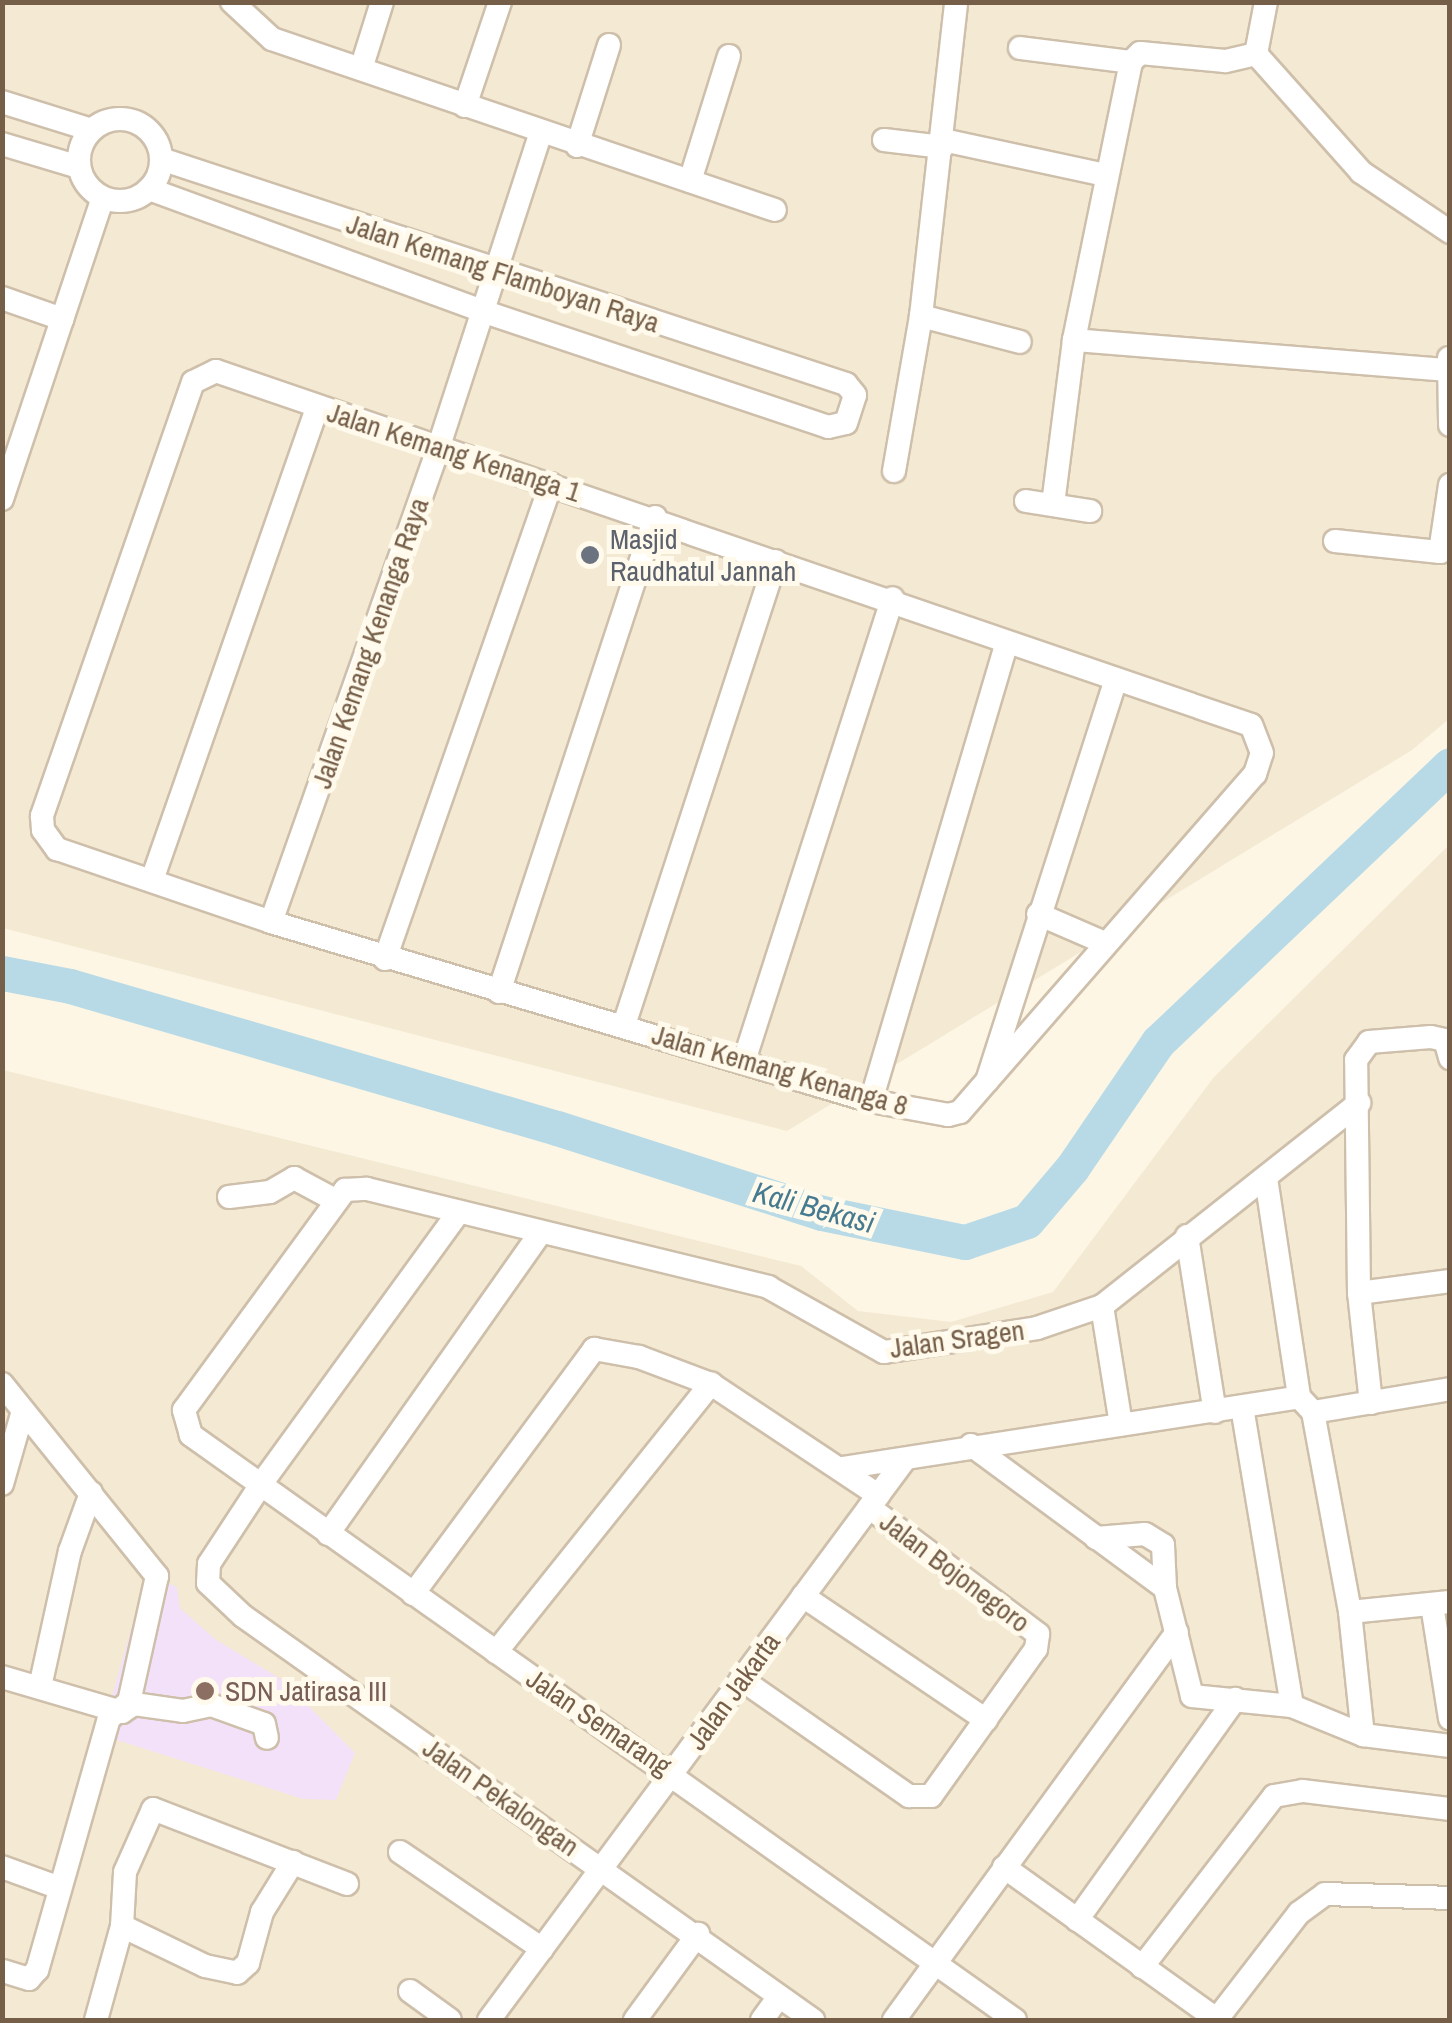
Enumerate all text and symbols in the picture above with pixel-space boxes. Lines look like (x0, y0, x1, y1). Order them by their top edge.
street label: Jalan Kemang Flamboyan Raya (342, 207, 664, 339)
street label: Jalan Kemang Kenanga 1 (323, 395, 585, 509)
street label: Jalan Kemang Kenanga Raya (304, 493, 436, 793)
place label: Masjid Raudhatul Jannah (610, 522, 796, 588)
marker: Masjid Raudhatul Jannah (579, 544, 601, 566)
street label: Jalan Kemang Kenanga 8 (648, 1017, 912, 1123)
water label: Kali Bekasi (749, 1174, 879, 1240)
street label: Jalan Sragen (888, 1313, 1026, 1365)
street label: Jalan Bojonegoro (874, 1505, 1036, 1639)
street label: Jalan Jakarta (679, 1626, 787, 1756)
street label: Jalan Semarang (520, 1661, 678, 1783)
place label: SDN Jatirasa III (225, 1674, 387, 1708)
marker: SDN Jatirasa III (194, 1680, 216, 1702)
street label: Jalan Pekalongan (417, 1731, 585, 1863)

